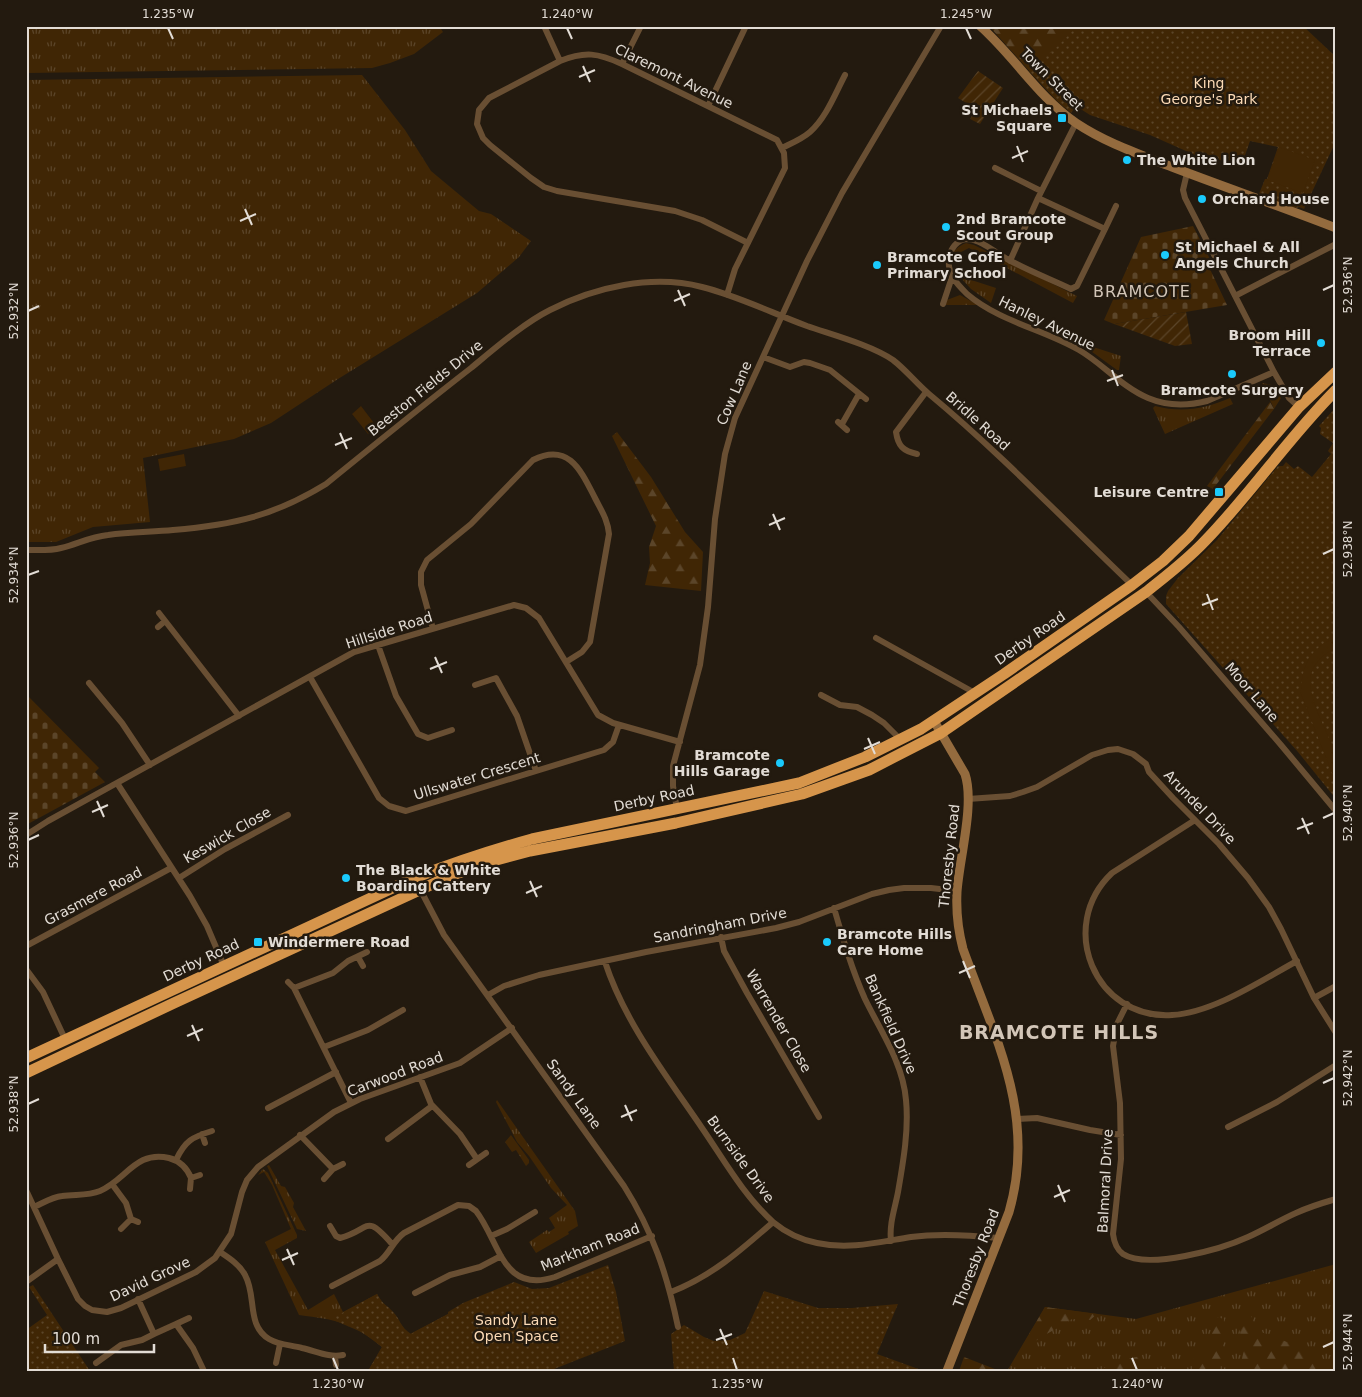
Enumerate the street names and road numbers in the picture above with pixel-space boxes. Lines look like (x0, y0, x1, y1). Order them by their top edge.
street label: Claremont Avenue (612, 40, 736, 112)
street label: Town Street (1017, 44, 1087, 114)
street label: Hanley Avenue (996, 293, 1098, 353)
street label: Beeston Fields Drive (364, 337, 486, 439)
street label: Cow Lane (713, 359, 755, 427)
street label: Bridle Road (943, 388, 1013, 454)
street label: Hillside Road (344, 608, 434, 652)
street label: Derby Road (992, 608, 1068, 668)
street label: Moor Lane (1222, 659, 1282, 725)
street label: Ullswater Crescent (412, 749, 543, 803)
street label: Arundel Drive (1161, 767, 1239, 847)
street label: Derby Road (612, 782, 696, 814)
street label: Thoresby Road (935, 803, 962, 910)
street label: Keswick Close (181, 804, 273, 866)
street label: Grasmere Road (41, 863, 145, 929)
street label: Sandringham Drive (652, 904, 788, 946)
street label: Derby Road (161, 935, 241, 985)
street label: Warrender Close (743, 967, 815, 1075)
street label: Bankfield Drive (862, 972, 920, 1076)
street label: Carwood Road (345, 1048, 445, 1100)
street label: Sandy Lane (543, 1056, 605, 1132)
street label: Burnside Drive (704, 1113, 778, 1205)
street label: Balmoral Drive (1094, 1129, 1116, 1233)
street label: Thoresby Road (950, 1207, 1002, 1310)
street label: Markham Road (538, 1220, 642, 1274)
street label: David Grove (107, 1253, 193, 1305)

